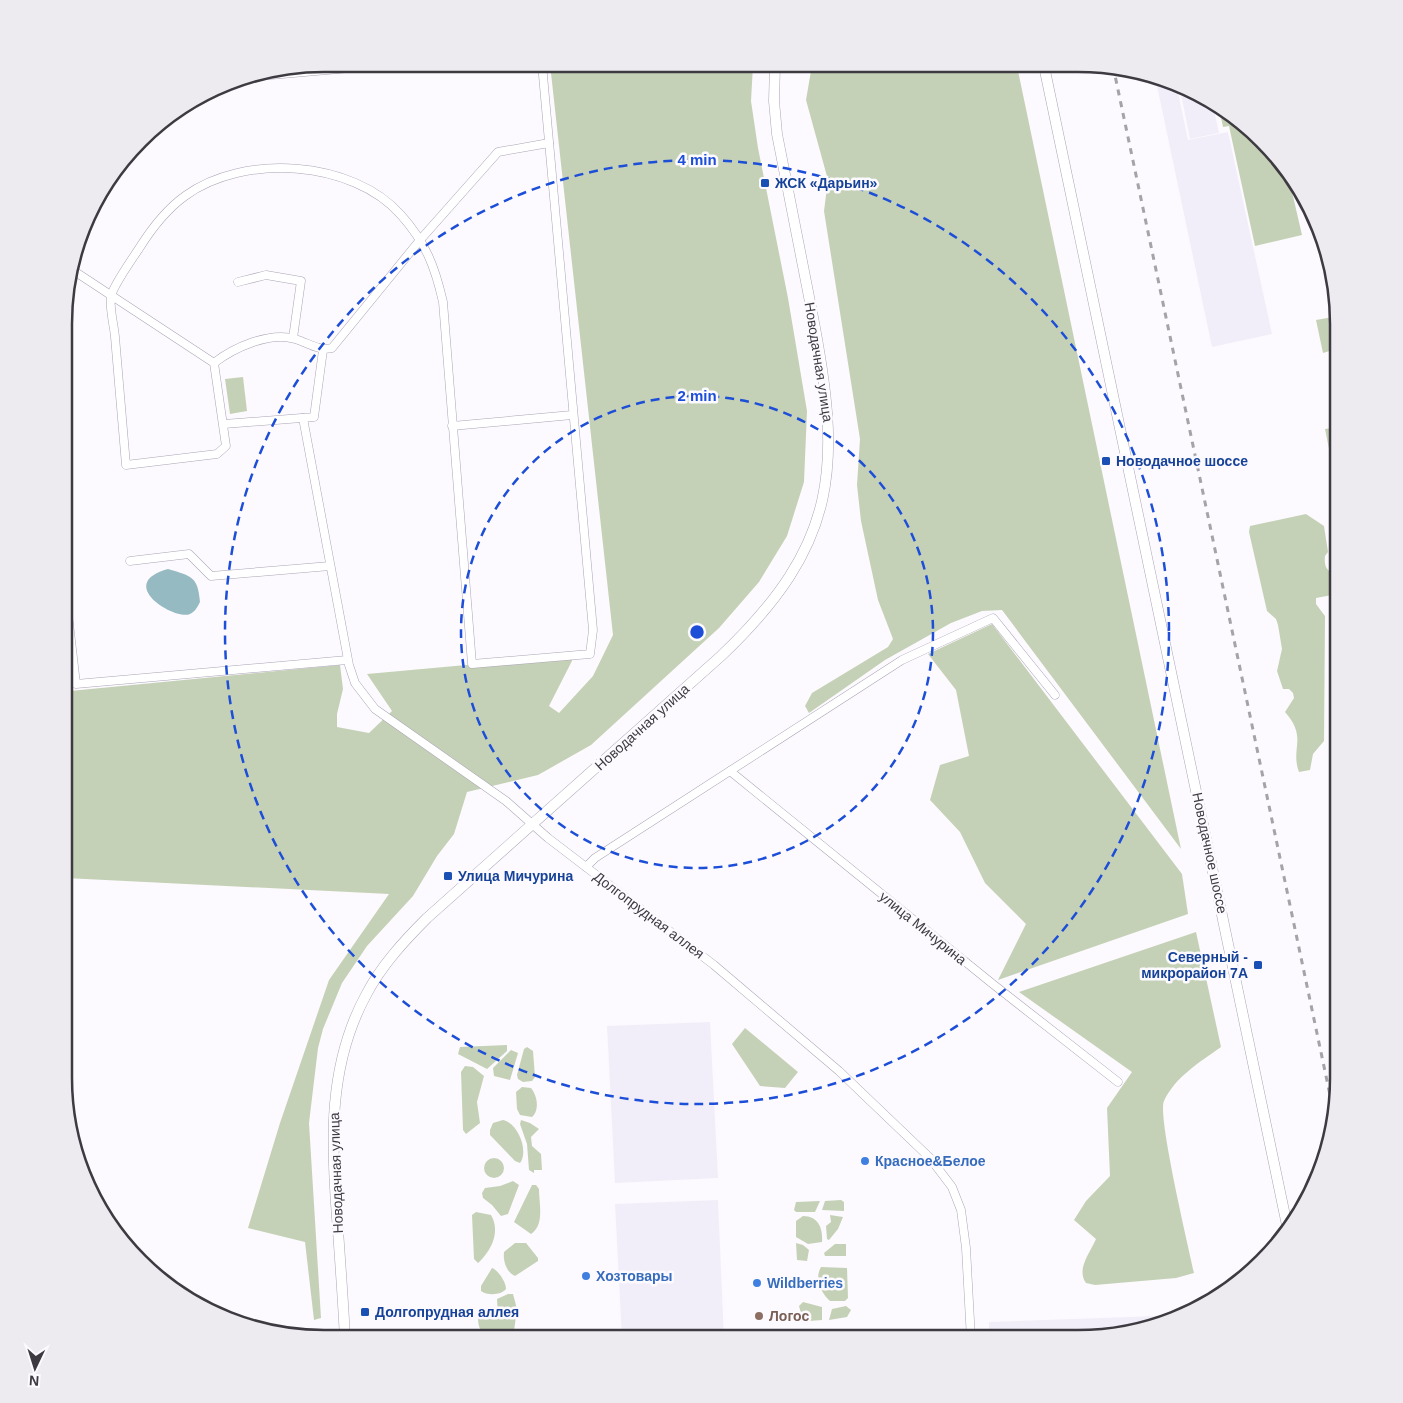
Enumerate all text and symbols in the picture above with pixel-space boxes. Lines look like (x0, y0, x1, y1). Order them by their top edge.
text: 4 min (677, 151, 717, 168)
place label: ЖСК «Дарьин» (774, 175, 878, 191)
marker: ЖСК «Дарьин» (759, 177, 771, 189)
street label: Новодачная улица (802, 301, 836, 423)
text: 2 min (677, 387, 717, 404)
place label: Новодачное шоссе (1116, 453, 1248, 469)
marker: Новодачное шоссе (1100, 455, 1112, 467)
centre of rings (688, 623, 706, 641)
street label: Новодачная улица (592, 680, 692, 773)
street label: Новодачное шоссе (1189, 791, 1231, 915)
place label: Улица Мичурина (458, 868, 573, 884)
street label: Долгопрудная аллея (591, 868, 707, 962)
marker: Улица Мичурина (442, 870, 454, 882)
street label: улица Мичурина (876, 888, 970, 968)
place label: Северный - микрорайон 7А (1141, 949, 1248, 981)
marker: Северный - микрорайон 7А (1252, 959, 1264, 971)
street label: Новодачная улица (326, 1112, 346, 1234)
place label: Красное&Белое (875, 1153, 986, 1169)
marker: Красное&Белое (859, 1155, 871, 1167)
place label: Хозтовары (596, 1268, 672, 1284)
marker: Хозтовары (580, 1270, 592, 1282)
place label: Wildberries (767, 1275, 843, 1291)
marker: Wildberries (751, 1277, 763, 1289)
place label: Долгопрудная аллея (375, 1304, 519, 1320)
marker: Долгопрудная аллея (359, 1306, 371, 1318)
place label: Логос (769, 1308, 809, 1324)
marker: Логос (753, 1310, 765, 1322)
north arrow (10, 1343, 60, 1393)
text: N (28, 1373, 40, 1389)

